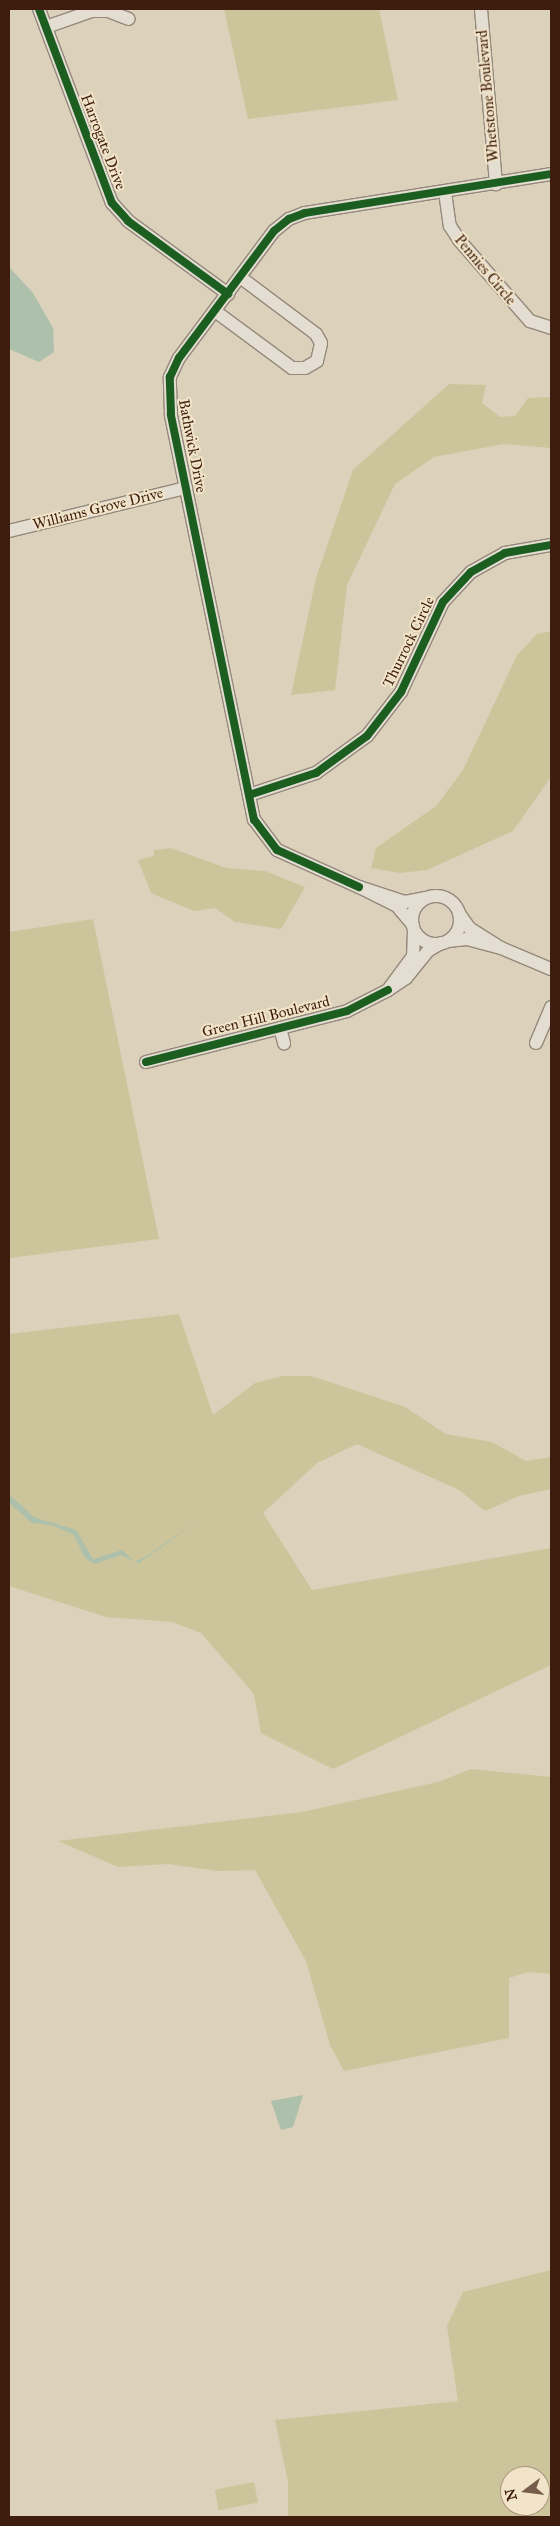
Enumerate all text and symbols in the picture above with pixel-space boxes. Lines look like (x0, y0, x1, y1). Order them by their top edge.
street label: Whetstone Boulevard (473, 29, 503, 163)
street label: Harrogate Drive (77, 92, 129, 192)
street label: Pennies Circle (450, 231, 520, 309)
street label: Bathwick Drive (174, 398, 210, 494)
street label: Williams Grove Drive (31, 484, 165, 534)
street label: Thurrock Circle (379, 594, 439, 690)
street label: Green Hill Boulevard (200, 992, 332, 1042)
north arrow (500, 2466, 550, 2516)
text: N (501, 2487, 521, 2503)

